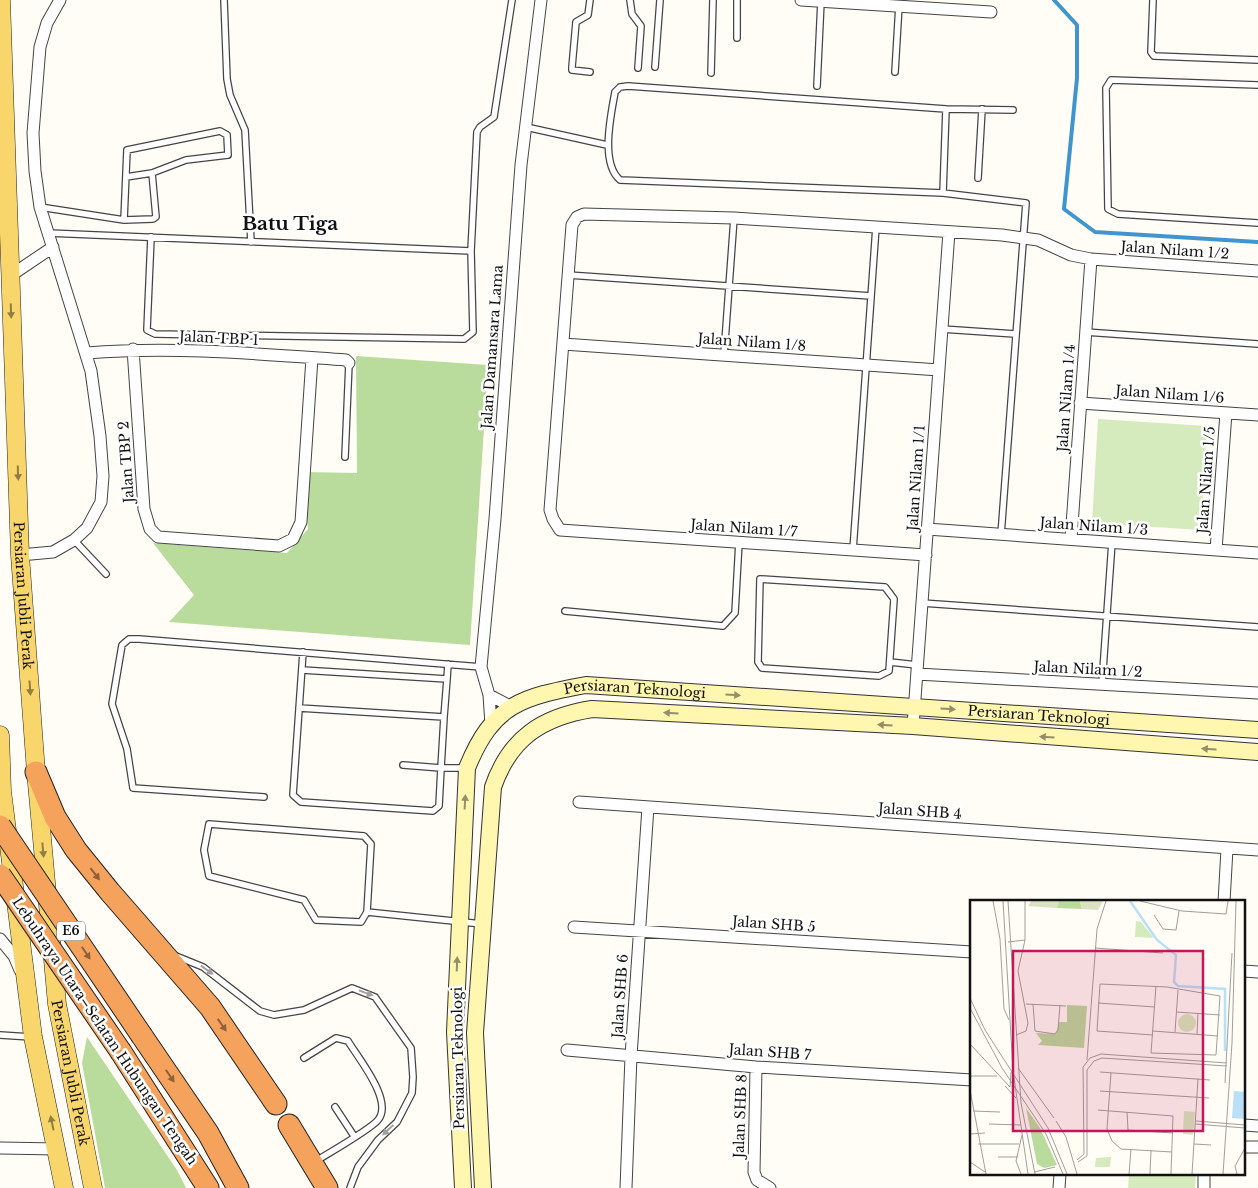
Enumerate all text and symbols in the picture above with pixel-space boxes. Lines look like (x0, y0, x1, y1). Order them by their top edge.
district label: Batu Tiga (242, 212, 338, 235)
street label: Jalan Nilam 1/2 (1118, 237, 1230, 263)
street label: Jalan Damansara Lama (477, 264, 507, 432)
one-way arrow (8, 303, 16, 319)
street label: Jalan TBP 1 (177, 327, 259, 349)
street label: Jalan Nilam 1/8 (695, 329, 807, 355)
street label: Jalan Nilam 1/4 (1053, 344, 1079, 454)
street label: Jalan Nilam 1/6 (1113, 381, 1225, 407)
street label: Jalan TBP 2 (114, 420, 138, 506)
street label: Jalan Nilam 1/1 (903, 424, 929, 534)
street label: Jalan Nilam 1/5 (1193, 426, 1219, 536)
one-way arrow (14, 466, 22, 482)
street label: Jalan Nilam 1/3 (1037, 513, 1149, 539)
street label: Jalan Nilam 1/7 (688, 515, 799, 541)
street label: Persiaran Jubli Perak (10, 521, 37, 671)
street label: Jalan Nilam 1/2 (1031, 657, 1143, 681)
street label: Persiaran Teknologi (562, 676, 707, 702)
one-way arrow (26, 680, 34, 696)
one-way arrow (725, 691, 741, 699)
street label: Persiaran Teknologi (967, 702, 1111, 729)
one-way arrow (940, 705, 956, 713)
one-way arrow (662, 709, 678, 717)
one-way arrow (877, 720, 893, 728)
one-way arrow (1039, 732, 1055, 740)
one-way arrow (1201, 744, 1217, 752)
one-way arrow (461, 794, 469, 810)
street label: Jalan SHB 4 (876, 799, 962, 823)
one-way arrow (39, 842, 47, 858)
one-way arrow (90, 867, 101, 880)
street label: Lebuhraya Utara–Selatan Hubungan Tengah (8, 894, 202, 1169)
inset map (970, 900, 1246, 1176)
street label: Jalan SHB 5 (730, 912, 816, 936)
road number: E6 (57, 921, 85, 940)
one-way arrow (81, 947, 91, 960)
street label: Jalan SHB 6 (608, 953, 632, 1041)
one-way arrow (453, 956, 461, 972)
one-way arrow (200, 965, 214, 975)
street label: Persiaran Teknologi (448, 986, 468, 1129)
one-way arrow (358, 990, 373, 997)
street label: Persiaran Jubli Perak (47, 998, 94, 1148)
one-way arrow (217, 1018, 227, 1032)
street label: Jalan SHB 7 (726, 1040, 813, 1064)
one-way arrow (165, 1070, 175, 1083)
street label: Jalan SHB 8 (729, 1074, 750, 1160)
one-way arrow (48, 1115, 56, 1130)
one-way arrow (383, 1124, 395, 1136)

